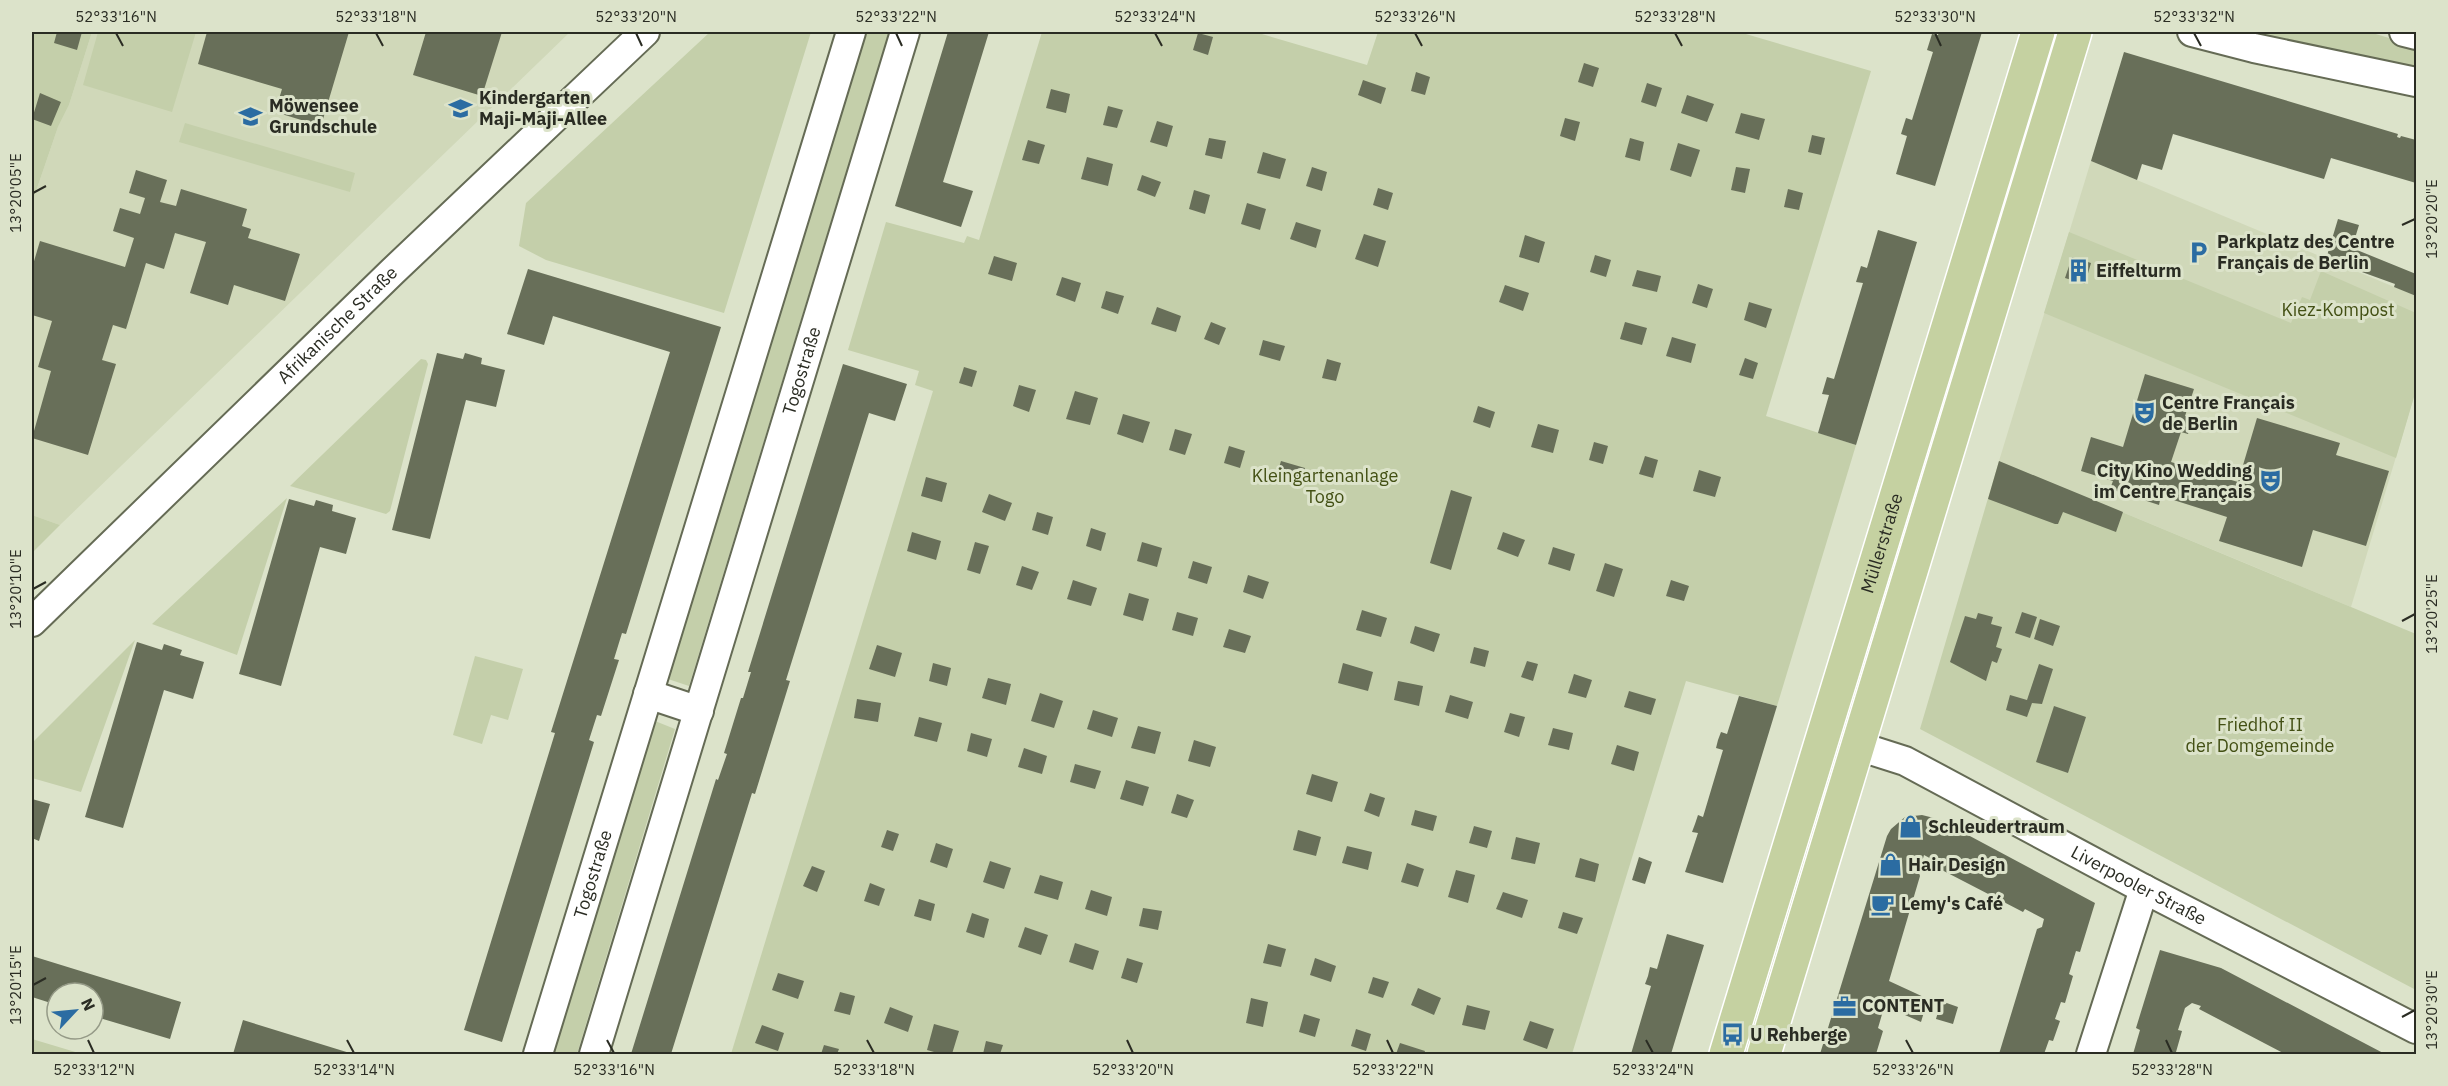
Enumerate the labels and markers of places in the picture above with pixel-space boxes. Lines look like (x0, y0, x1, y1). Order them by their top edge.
place label: Kindergarten Maji-Maji-Allee (479, 86, 607, 130)
place label: Möwensee Grundschule (269, 94, 377, 138)
school or university icon: Kindergarten Maji-Maji-Allee (448, 95, 474, 121)
school or university icon: Möwensee Grundschule (238, 103, 264, 129)
place label: Parkplatz des Centre Français de Berlin (2217, 230, 2395, 274)
parking icon: Parkplatz des Centre Français de Berlin (2186, 239, 2212, 265)
building icon: Eiffelturm (2065, 258, 2091, 284)
place label: Eiffelturm (2096, 259, 2182, 282)
place label: Centre Français de Berlin (2162, 391, 2295, 435)
theatre icon: Centre Français de Berlin (2131, 400, 2157, 426)
place label: City Kino Wedding im Centre Français (2094, 459, 2252, 503)
theatre icon: City Kino Wedding im Centre Français (2257, 468, 2283, 494)
shop icon: Schleudertraum (1897, 814, 1923, 840)
place label: Schleudertraum (1928, 815, 2065, 838)
shop icon: Hair Design (1877, 852, 1903, 878)
place label: Hair Design (1908, 853, 2006, 876)
cafe icon: Lemy's Café (1870, 891, 1896, 917)
place label: Lemy's Café (1901, 892, 2003, 915)
office icon: CONTENT (1831, 993, 1857, 1019)
place label: CONTENT (1862, 994, 1945, 1017)
bus stop icon: U Rehberge (1719, 1022, 1745, 1048)
place label: U Rehberge (1750, 1023, 1847, 1046)

